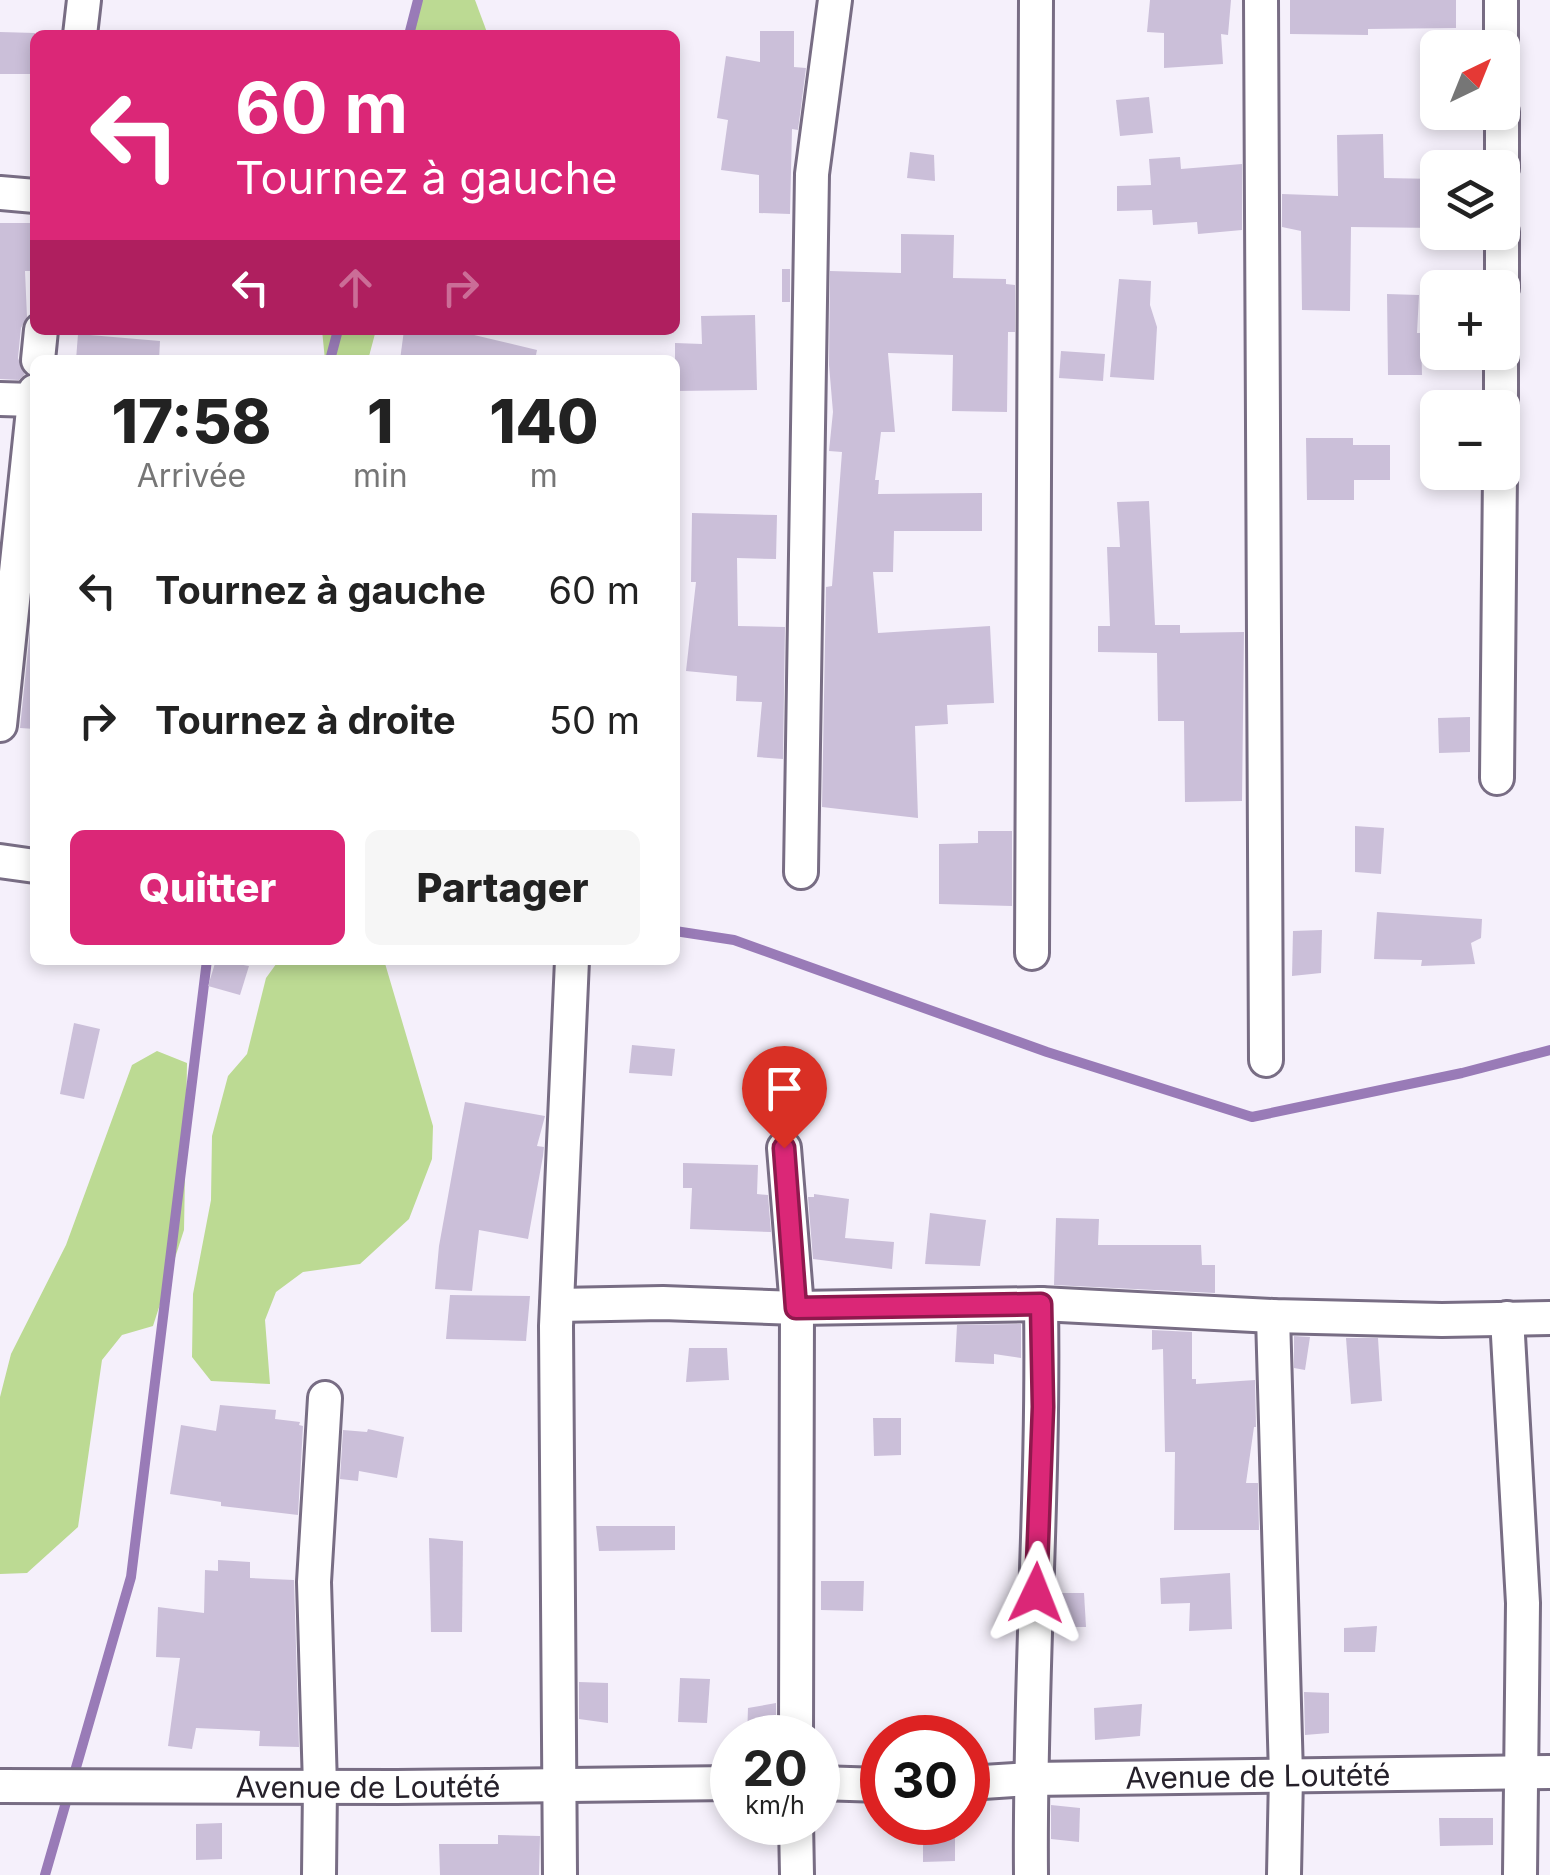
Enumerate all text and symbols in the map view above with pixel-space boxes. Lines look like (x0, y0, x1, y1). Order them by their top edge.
north arrow (1420, 30, 1520, 130)
map controls (1420, 30, 1520, 490)
text: 60 m (235, 65, 408, 150)
icon: left (70, 70, 200, 200)
text: Tournez à gauche (235, 150, 617, 205)
button: layers (1420, 150, 1520, 250)
icon: left (223, 260, 278, 315)
icon: ahead (328, 260, 383, 315)
icon: right (433, 260, 488, 315)
button: + (1420, 270, 1520, 370)
text: 17:58 (112, 385, 271, 457)
text: 1 (367, 385, 393, 457)
text: 140 (489, 385, 598, 457)
button: − (1420, 390, 1520, 490)
text: Arrivée (137, 456, 246, 495)
text: min (353, 456, 408, 495)
text: m (530, 456, 558, 495)
icon: left (70, 563, 125, 618)
text: Tournez à gauche (155, 567, 486, 613)
text: 60 m (548, 567, 640, 613)
icon: right (70, 693, 125, 748)
text: Tournez à droite (155, 697, 456, 743)
text: 50 m (549, 697, 640, 743)
button: Quitter (70, 830, 345, 945)
button: Partager (365, 830, 640, 945)
pin (742, 1046, 827, 1149)
icon: arrive (757, 1061, 812, 1116)
position arrow (984, 1541, 1088, 1645)
speed limit sign: 30 (860, 1715, 990, 1845)
text: 20 (742, 1738, 808, 1798)
street label: Avenue de Loutété (1125, 1756, 1391, 1796)
street label: Avenue de Loutété (235, 1768, 501, 1805)
text: km/h (745, 1790, 805, 1820)

